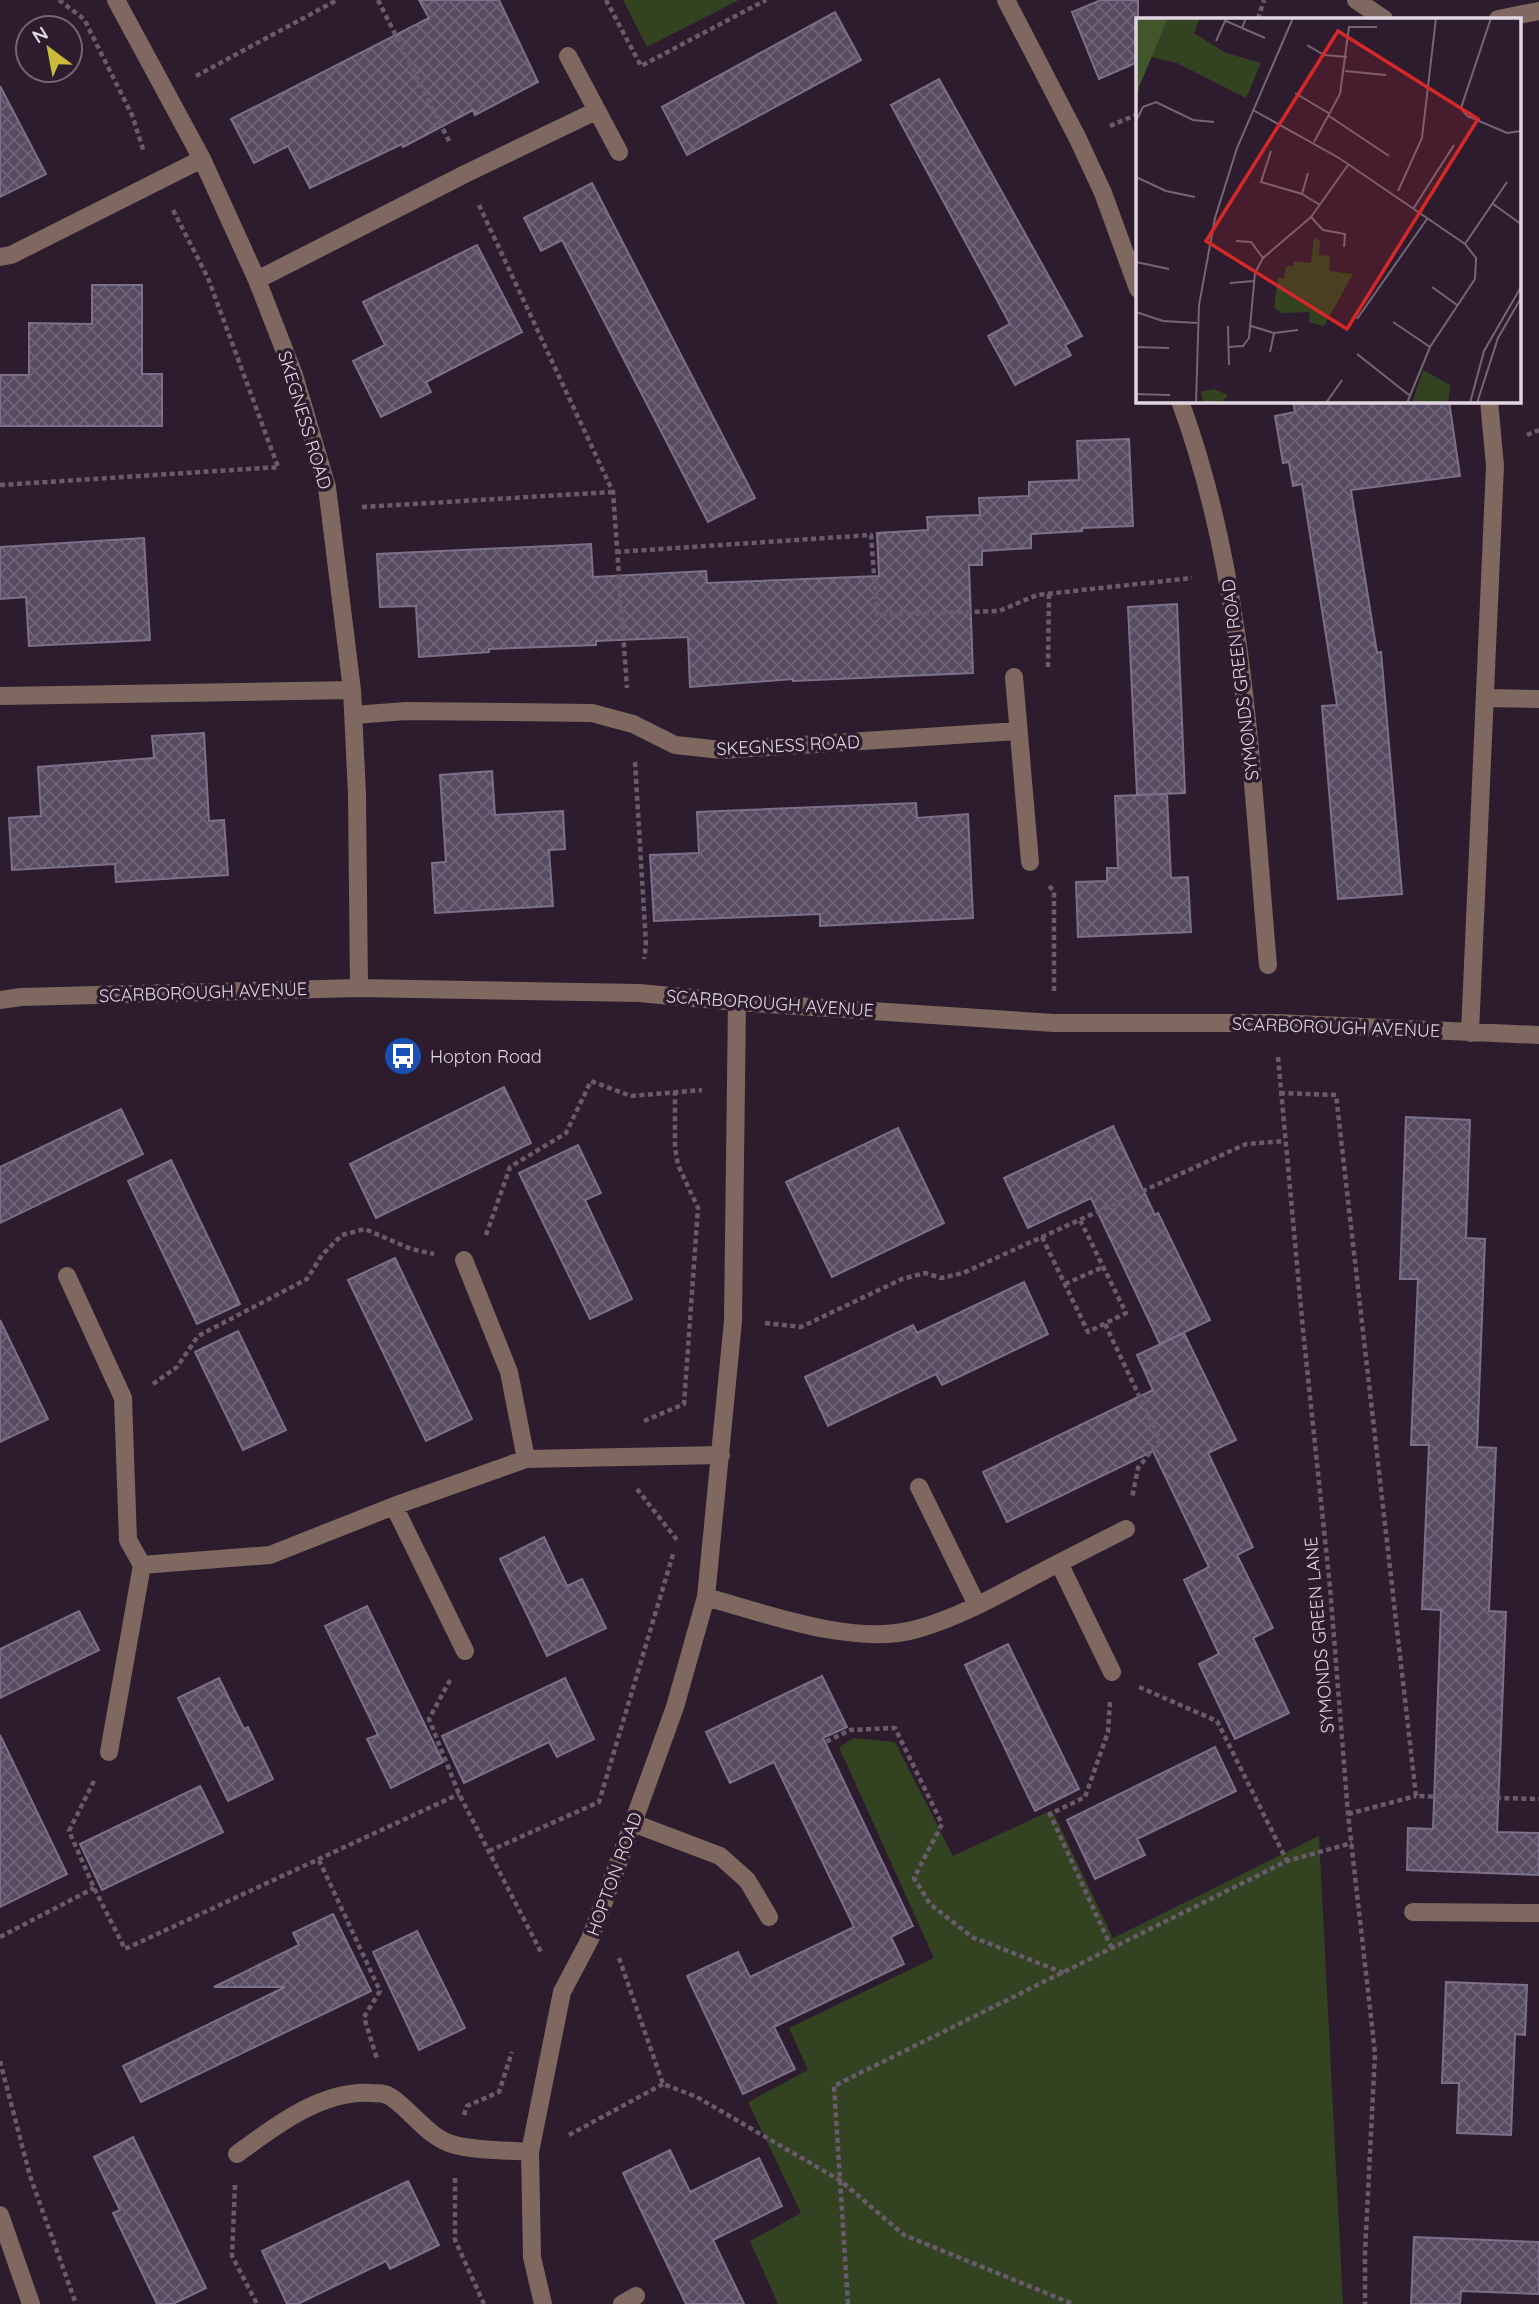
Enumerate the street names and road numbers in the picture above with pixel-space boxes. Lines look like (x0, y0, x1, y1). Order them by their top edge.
street label: SKEGNESS ROAD (273, 348, 337, 492)
street label: SYMONDS GREEN ROAD (1216, 578, 1264, 782)
street label: SKEGNESS ROAD (716, 730, 860, 760)
street label: SCARBOROUGH AVENUE (98, 977, 308, 1007)
street label: SCARBOROUGH AVENUE (665, 984, 875, 1022)
street label: SCARBOROUGH AVENUE (1231, 1012, 1441, 1042)
street label: SYMONDS GREEN LANE (1299, 1536, 1339, 1734)
street label: HOPTON ROAD (581, 1809, 647, 1939)

